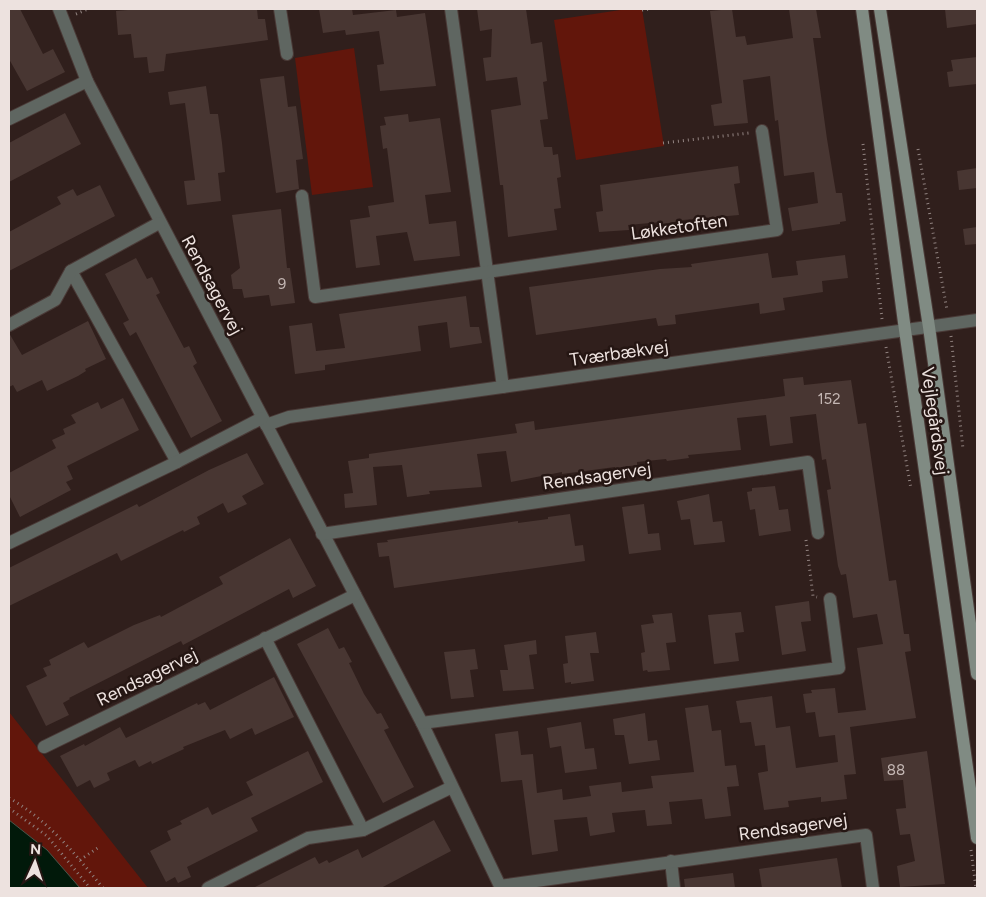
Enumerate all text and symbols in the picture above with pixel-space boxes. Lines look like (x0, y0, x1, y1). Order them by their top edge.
street label: Løkketoften (629, 209, 729, 245)
street label: Rendsagervej (177, 231, 247, 339)
house number: 9 (278, 275, 286, 293)
street label: Tværbækvej (568, 335, 670, 371)
street label: Vejlegårdsvej (917, 366, 953, 476)
house number: 152 (817, 390, 841, 408)
street label: Rendsagervej (541, 457, 653, 495)
street label: Rendsagervej (93, 643, 201, 711)
house number: 88 (887, 761, 905, 779)
street label: Rendsagervej (737, 808, 849, 846)
north arrow (10, 837, 60, 887)
text: N (30, 841, 42, 858)

